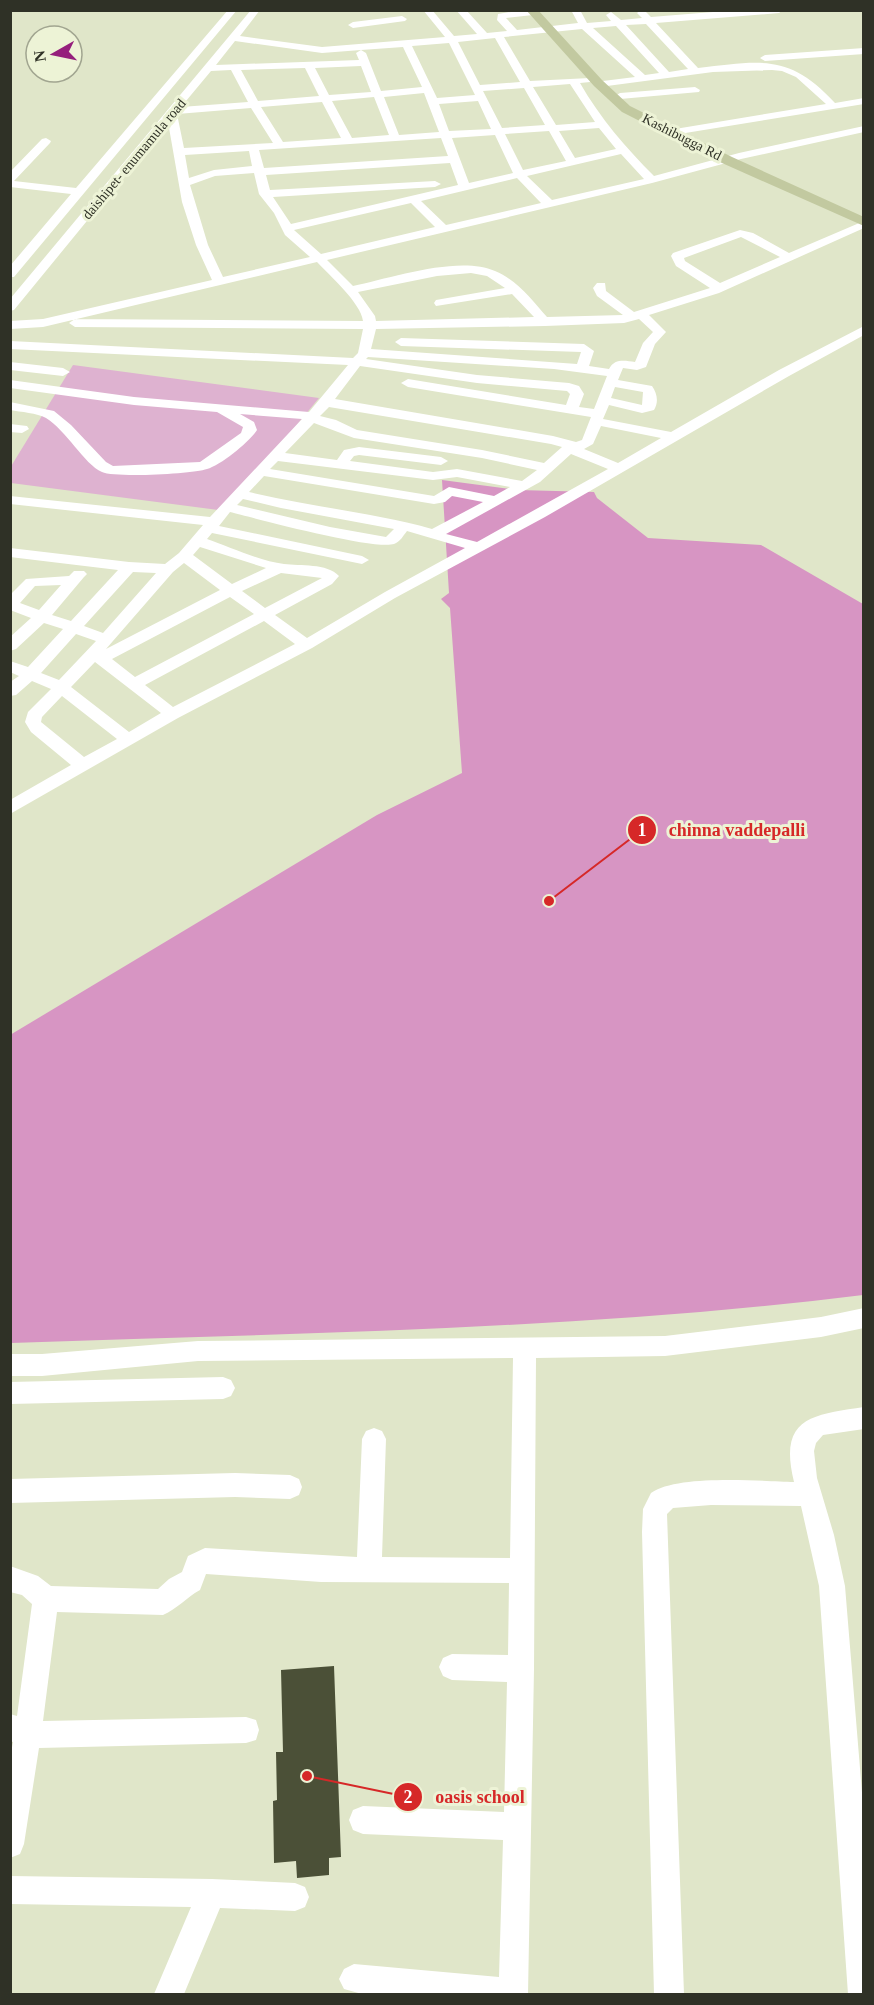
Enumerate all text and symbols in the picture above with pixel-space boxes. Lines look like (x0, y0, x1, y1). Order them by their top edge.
north arrow (24, 24, 84, 84)
text: N (30, 49, 49, 63)
street label: daishipet- enumamula road (79, 96, 189, 222)
street label: Kashibugga Rd (640, 111, 724, 163)
callout: chinna vaddepalli (627, 812, 817, 848)
text: 1 (638, 820, 647, 840)
text: chinna vaddepalli (669, 820, 805, 840)
callout: oasis school (393, 1779, 537, 1815)
text: 2 (404, 1787, 413, 1807)
text: oasis school (435, 1787, 525, 1807)

